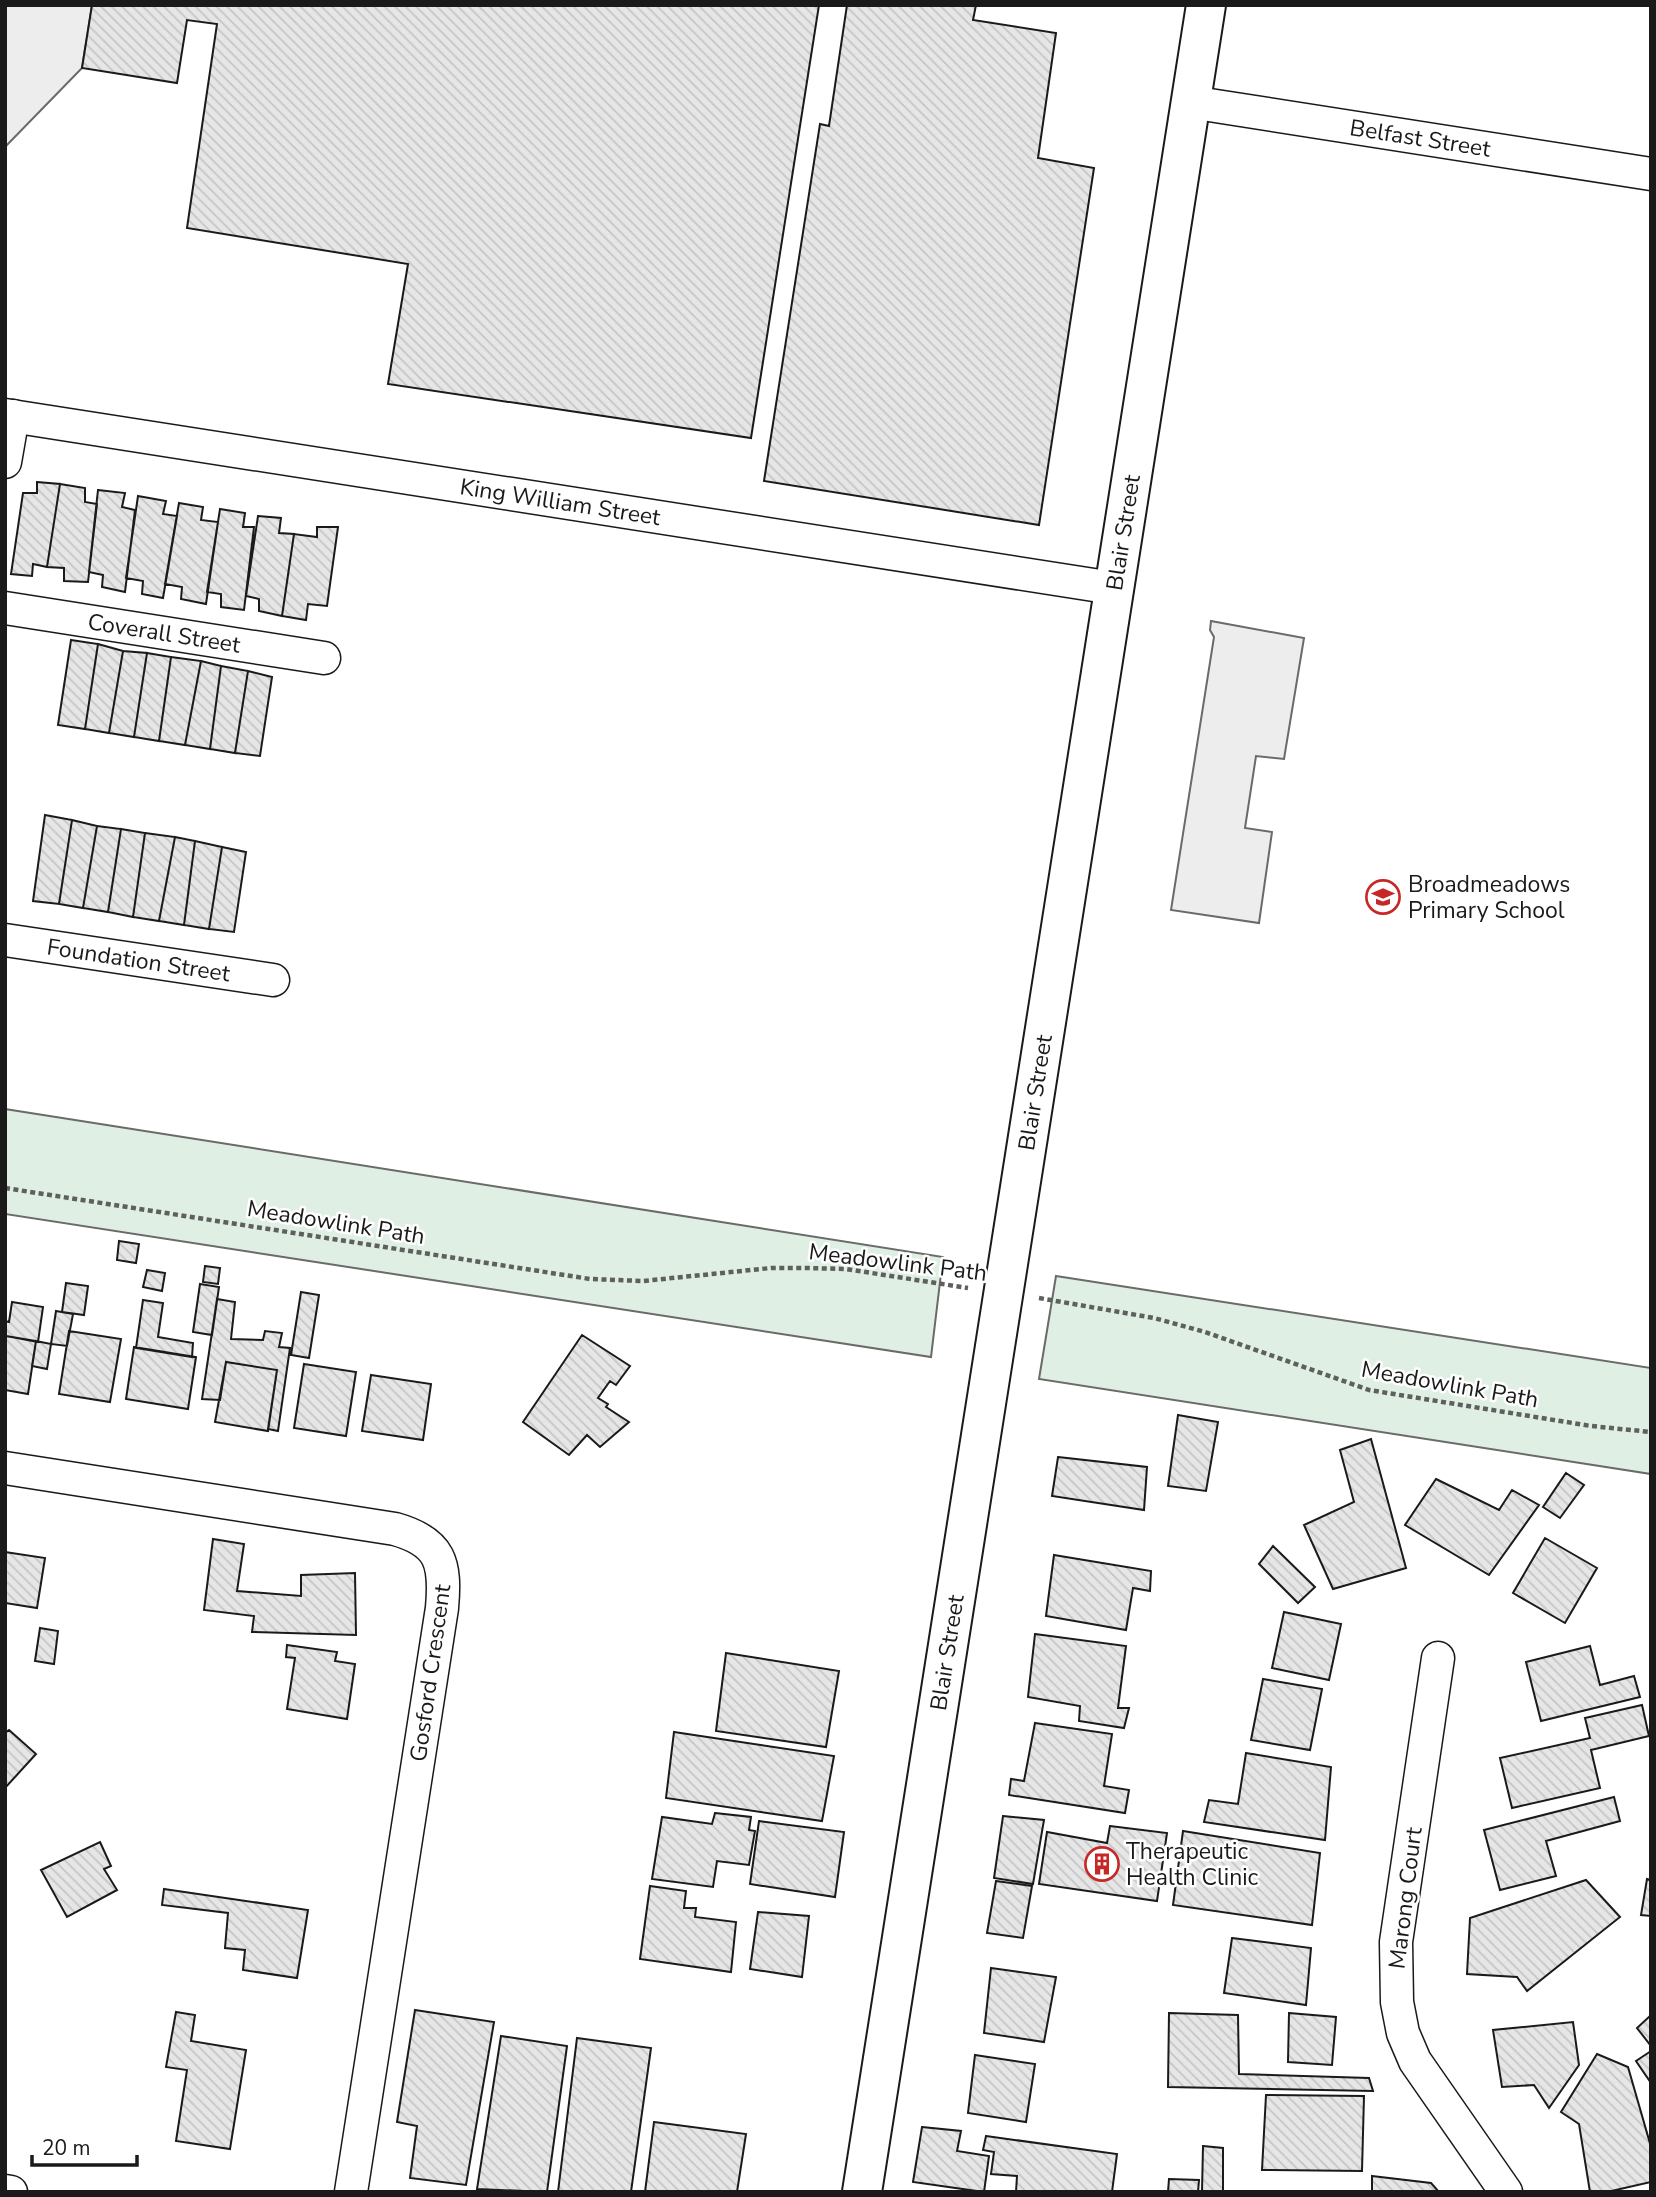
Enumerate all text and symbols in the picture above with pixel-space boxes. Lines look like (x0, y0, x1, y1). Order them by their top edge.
street label: Belfast Street (1348, 112, 1494, 165)
street label: King William Street (458, 471, 664, 533)
street label: Blair Street (1099, 471, 1148, 593)
street label: Coverall Street (86, 606, 243, 661)
place label: Broadmeadows Primary School (1408, 869, 1570, 926)
school or university icon: Broadmeadows Primary School (1364, 878, 1402, 916)
street label: Foundation Street (45, 931, 233, 990)
street label: Blair Street (1011, 1032, 1060, 1153)
street label: Meadowlink Path (245, 1193, 427, 1252)
street label: Meadowlink Path (807, 1236, 989, 1289)
street label: Meadowlink Path (1359, 1354, 1541, 1415)
street label: Gosford Crescent (403, 1581, 458, 1764)
street label: Blair Street (923, 1592, 972, 1713)
street label: Marong Court (1381, 1825, 1430, 1971)
place label: Therapeutic Health Clinic (1126, 1836, 1259, 1893)
building icon: Therapeutic Health Clinic (1083, 1845, 1121, 1883)
scale bar (32, 2124, 136, 2168)
text: 20 m (42, 2134, 91, 2162)

